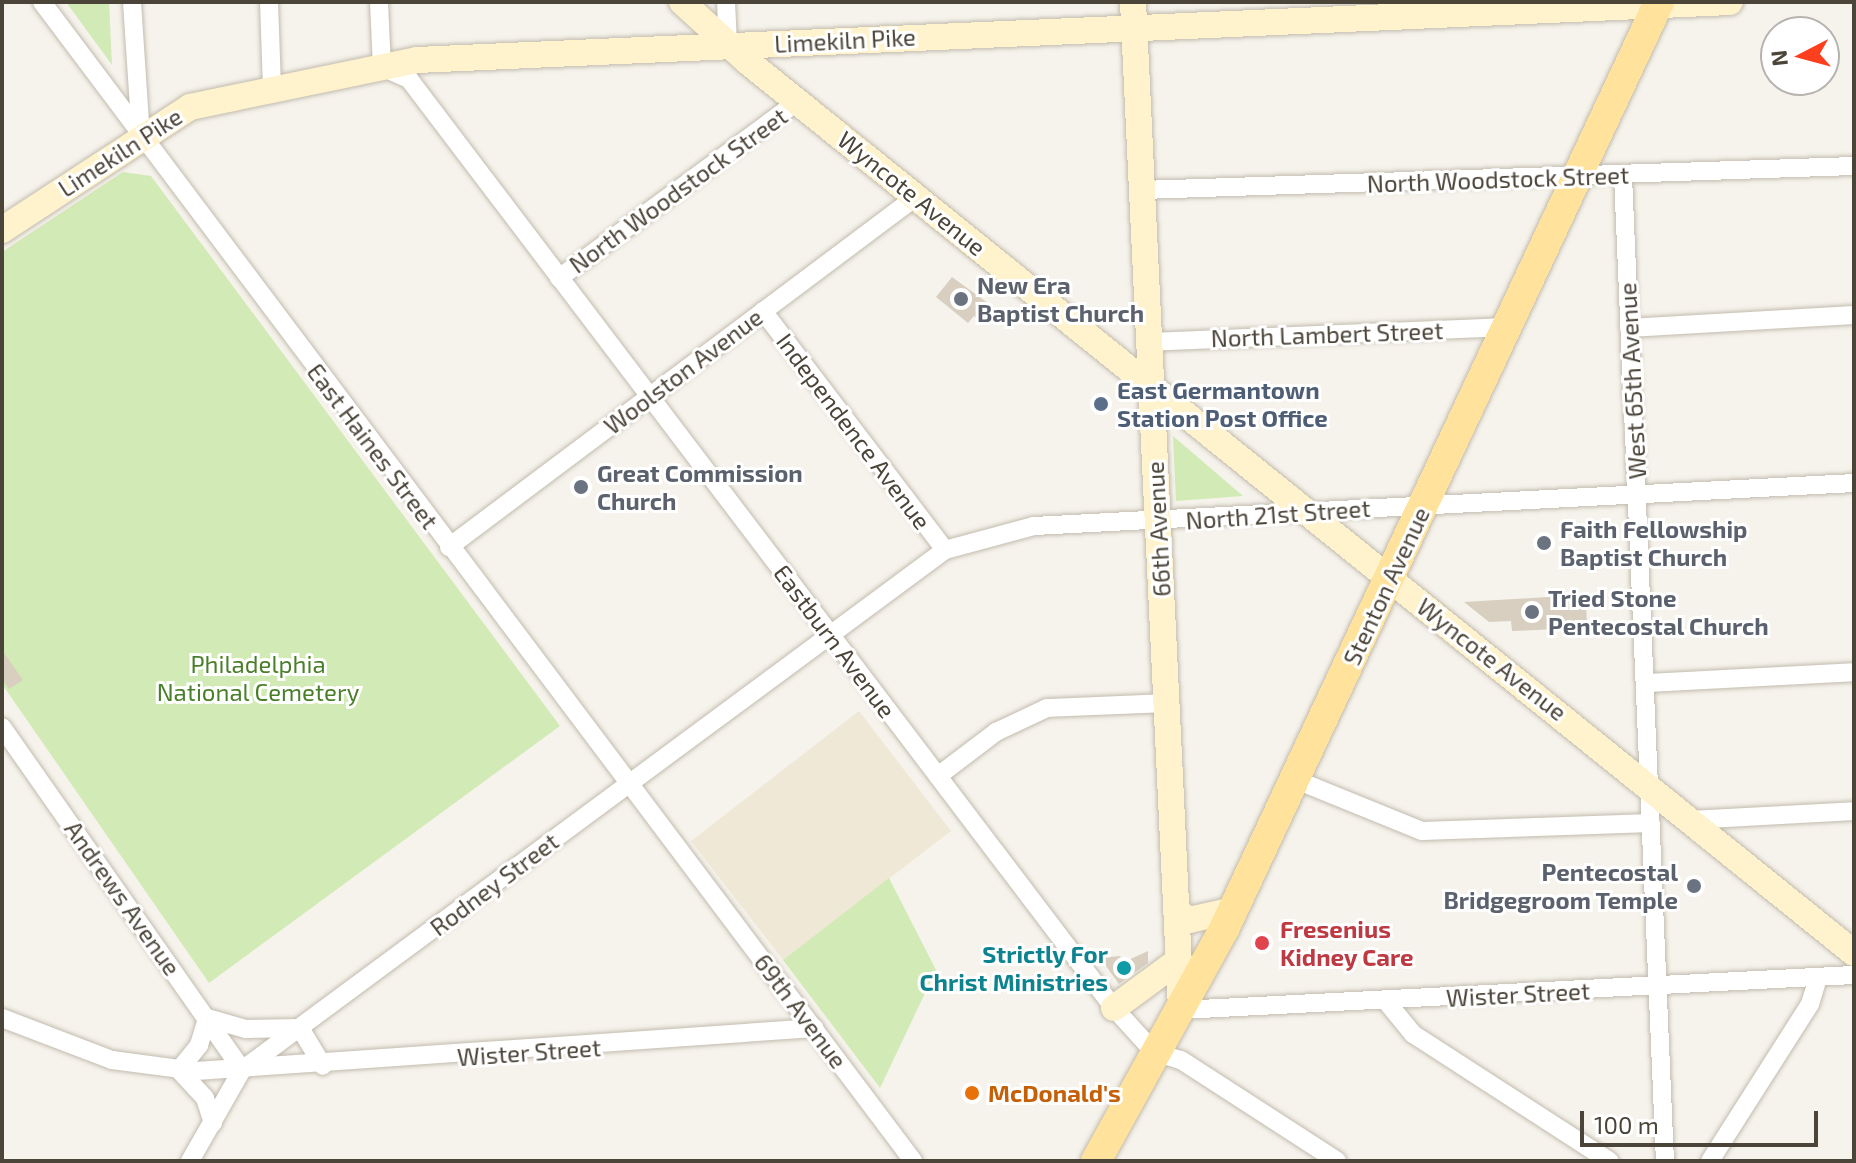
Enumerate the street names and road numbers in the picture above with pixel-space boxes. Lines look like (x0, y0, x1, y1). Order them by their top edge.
street label: Limekiln Pike (774, 22, 916, 58)
street label: Limekiln Pike (53, 101, 187, 203)
street label: North Woodstock Street (563, 101, 793, 279)
street label: Wyncote Avenue (832, 124, 992, 262)
street label: North Woodstock Street (1366, 160, 1630, 198)
street label: West 65th Avenue (1612, 282, 1652, 480)
street label: Woolston Avenue (598, 302, 768, 440)
street label: North Lambert Street (1210, 316, 1444, 352)
street label: Independence Avenue (771, 327, 937, 535)
street label: East Haines Street (301, 358, 445, 534)
street label: 66th Avenue (1140, 460, 1176, 598)
street label: North 21st Street (1185, 493, 1371, 535)
street label: Stenton Avenue (1337, 502, 1435, 670)
street label: Eastburn Avenue (768, 559, 902, 723)
street label: Wyncote Avenue (1411, 592, 1573, 726)
street label: Andrews Avenue (59, 815, 187, 981)
street label: Rodney Street (424, 826, 564, 942)
street label: 69th Avenue (748, 948, 854, 1074)
street label: Wister Street (1445, 976, 1591, 1012)
street label: Wister Street (456, 1033, 602, 1071)

